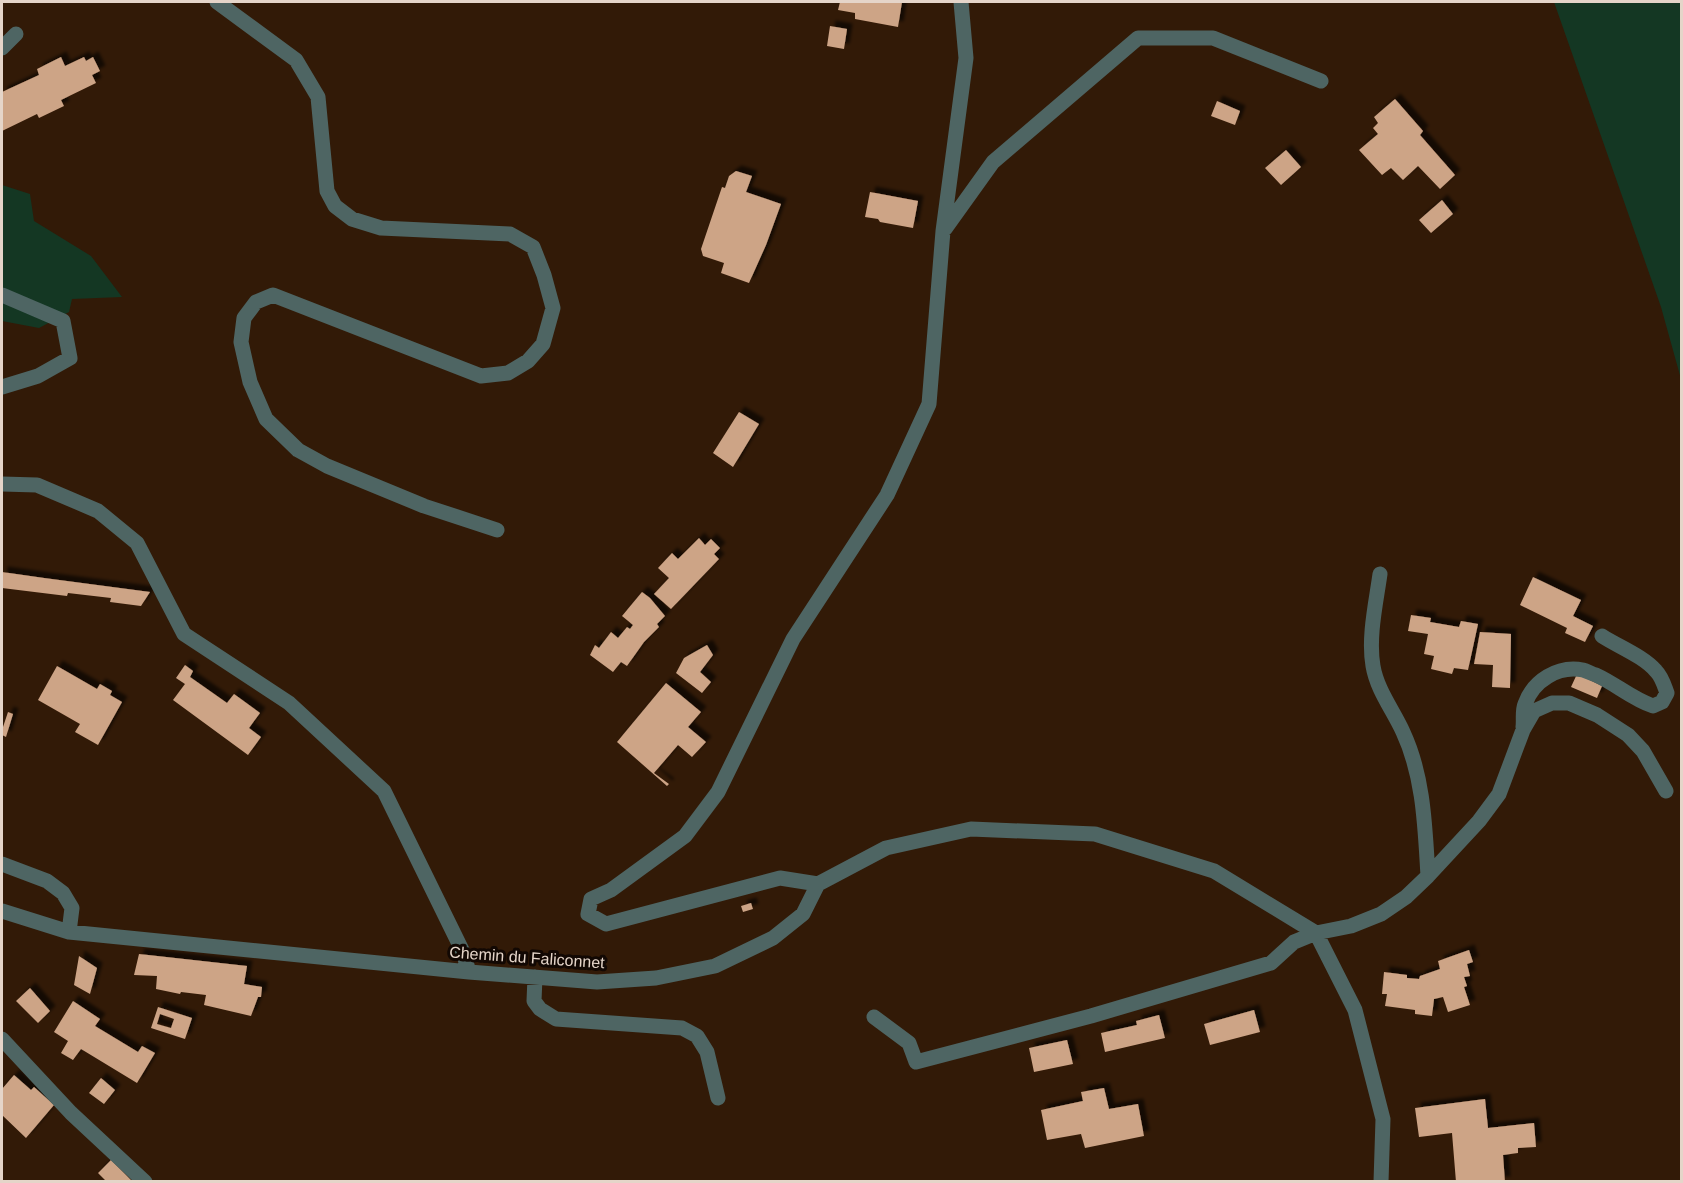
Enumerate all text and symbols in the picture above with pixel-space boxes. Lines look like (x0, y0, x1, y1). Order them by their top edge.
street label: Chemin du Faliconnet (449, 944, 606, 971)

